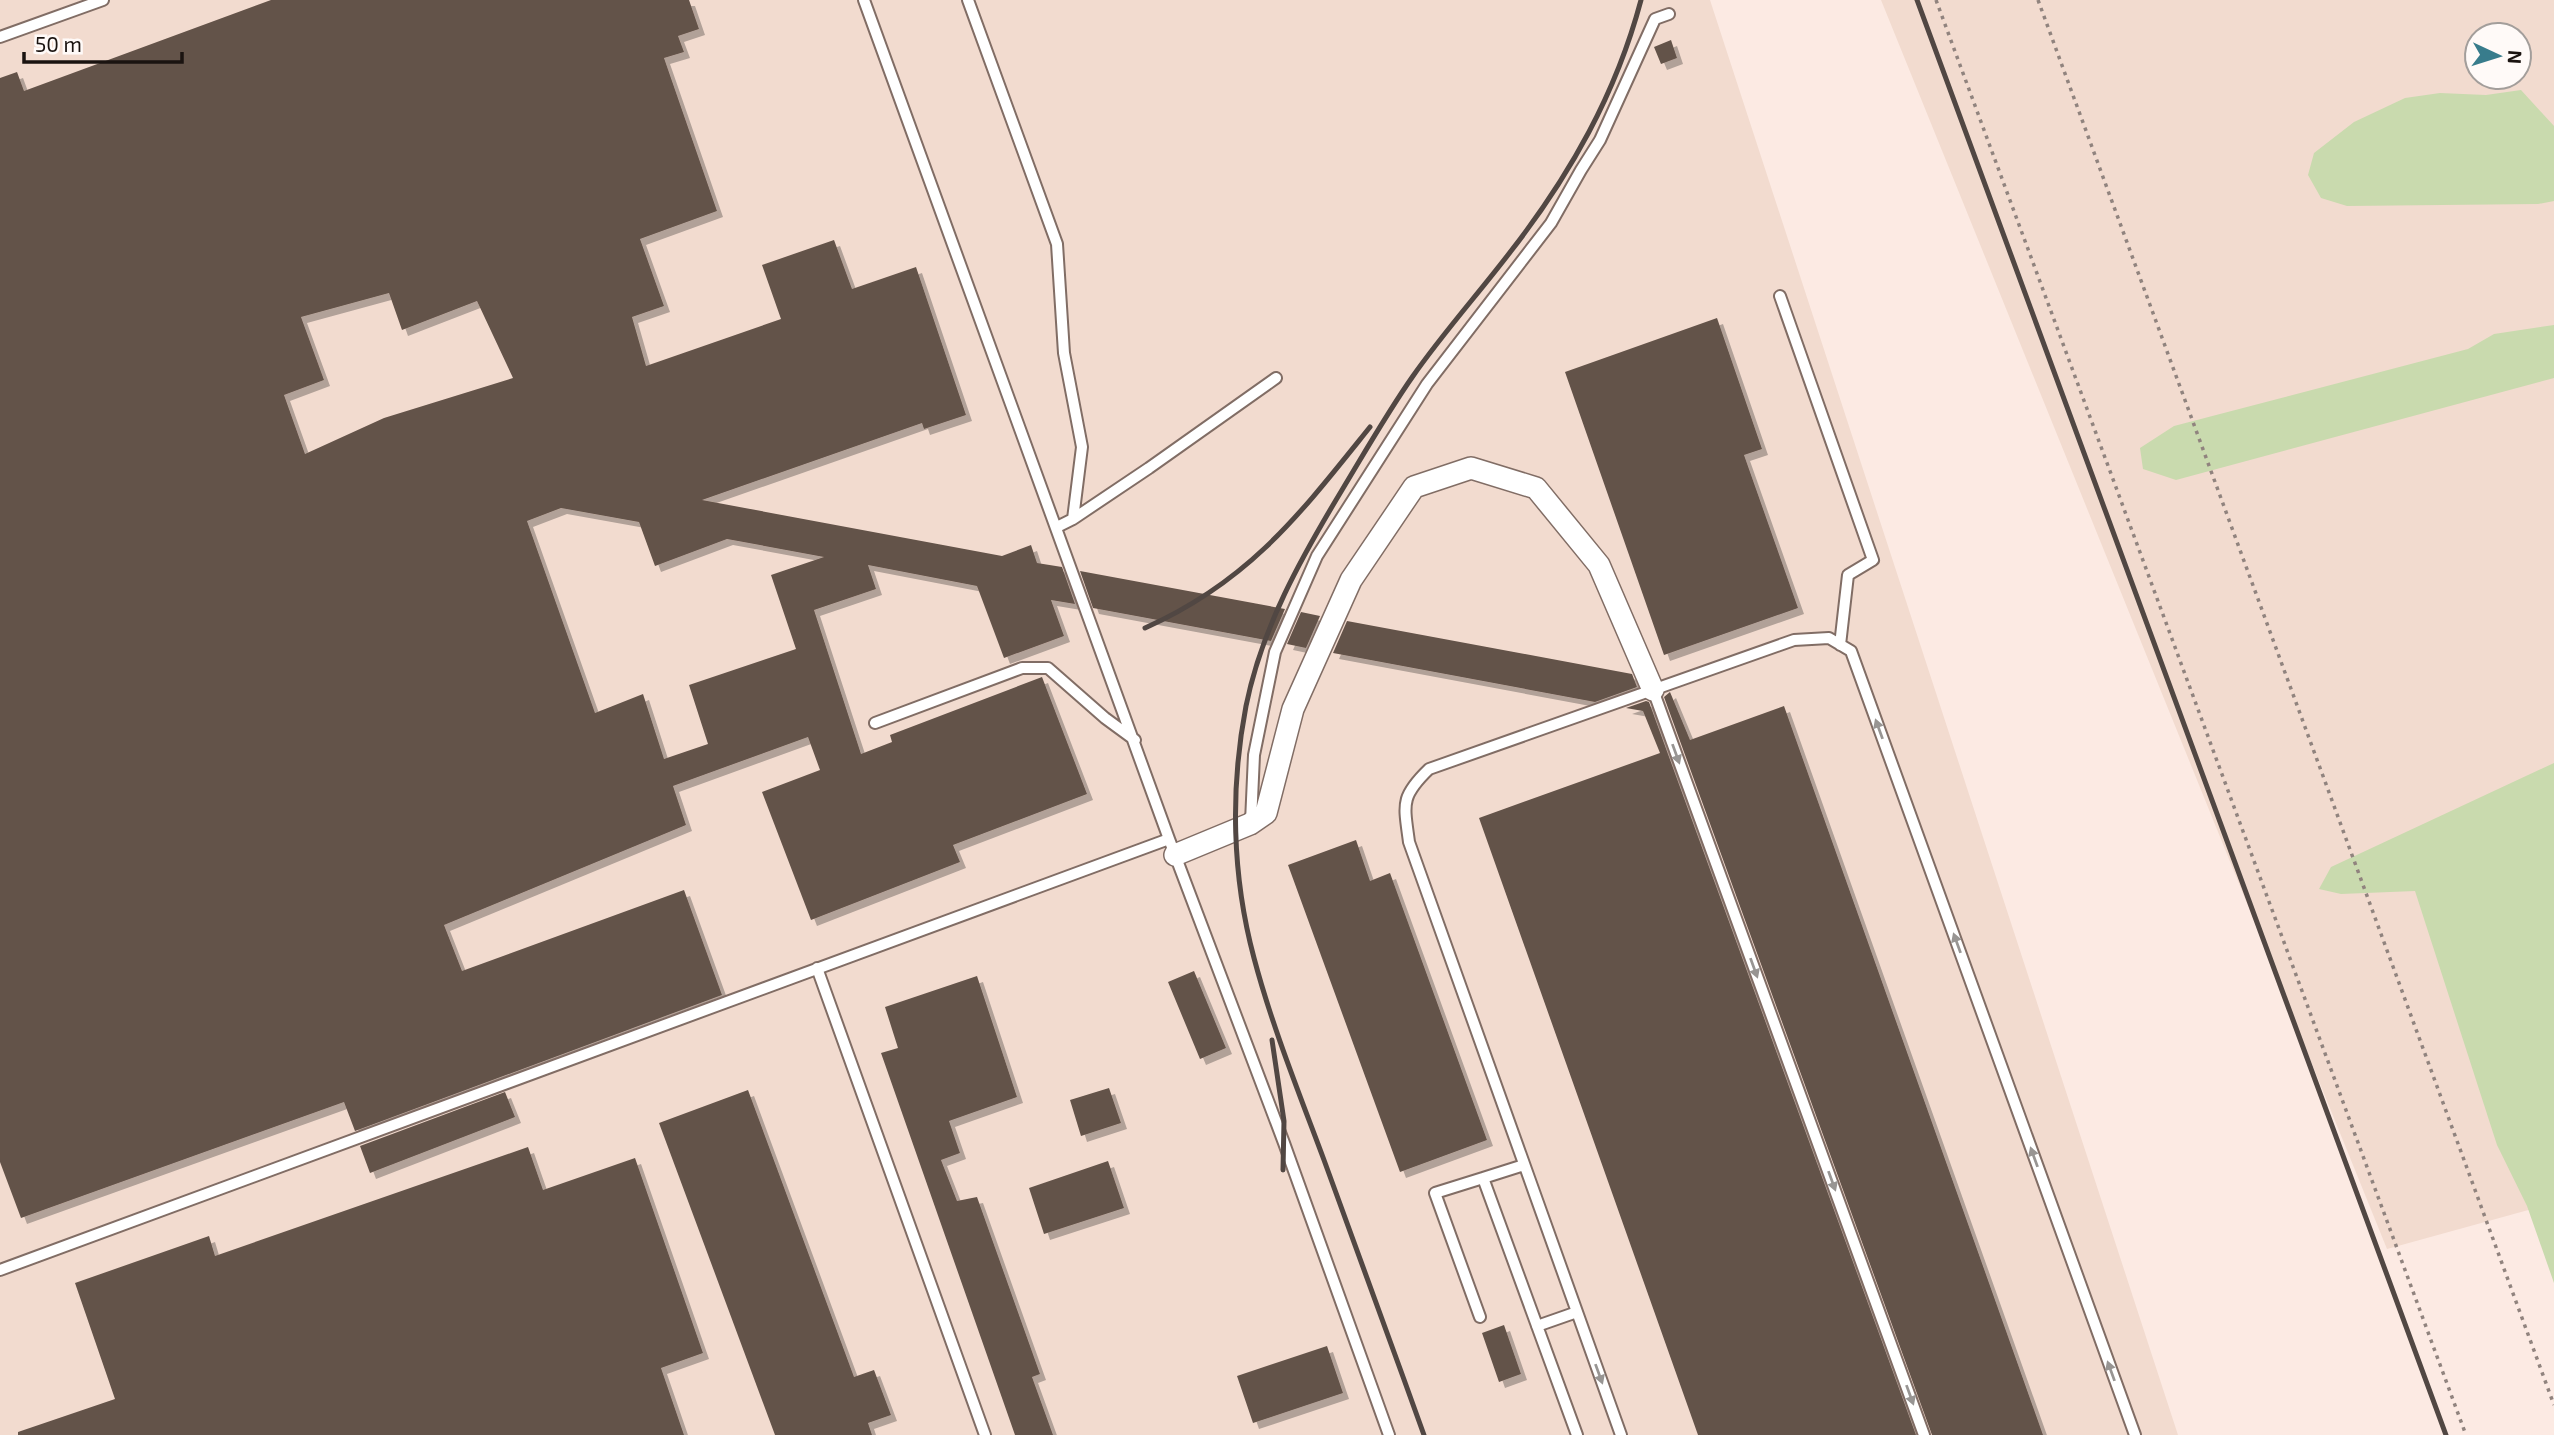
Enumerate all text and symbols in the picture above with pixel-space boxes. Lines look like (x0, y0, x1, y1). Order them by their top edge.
scale bar (24, 21, 182, 65)
north arrow (2463, 21, 2533, 91)
text: 50 m (35, 31, 82, 56)
text: N (2504, 50, 2527, 65)
one-way arrow (1873, 719, 1884, 740)
one-way arrow (1671, 743, 1682, 764)
one-way arrow (1951, 932, 1962, 953)
one-way arrow (1749, 957, 1760, 978)
one-way arrow (2028, 1146, 2039, 1167)
one-way arrow (1827, 1171, 1838, 1192)
one-way arrow (2106, 1360, 2117, 1381)
one-way arrow (1594, 1363, 1605, 1384)
one-way arrow (1905, 1385, 1916, 1406)

